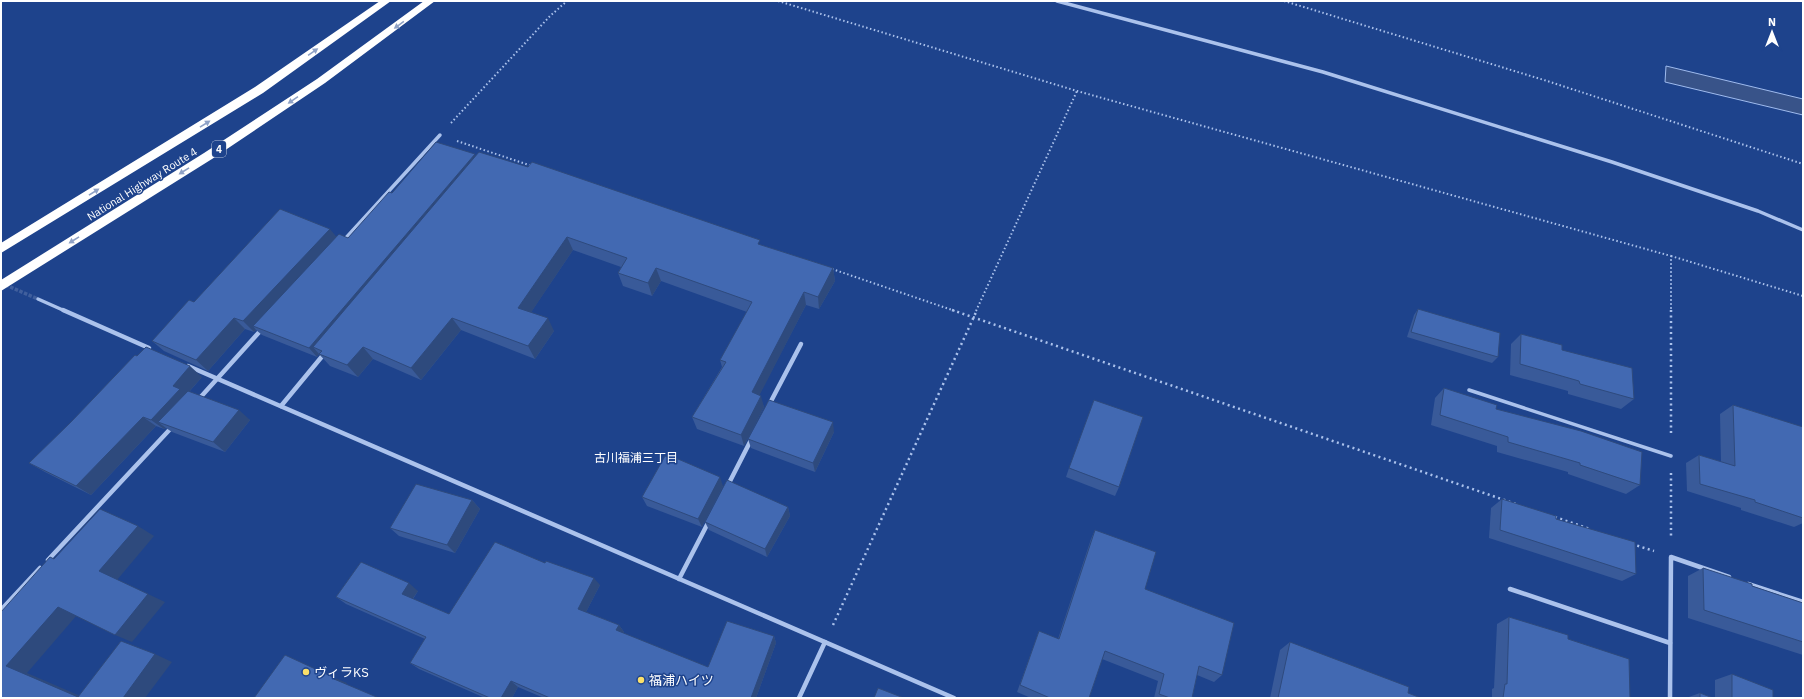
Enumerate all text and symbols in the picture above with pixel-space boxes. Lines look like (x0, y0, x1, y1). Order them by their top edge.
north arrow (1752, 12, 1792, 52)
text: N (1768, 15, 1776, 29)
one-way arrow (393, 21, 404, 29)
one-way arrow (308, 48, 318, 56)
one-way arrow (287, 96, 298, 104)
one-way arrow (199, 120, 211, 127)
road number: 4 (212, 141, 226, 157)
street label: National Highway Route 4 (84, 144, 200, 224)
one-way arrow (178, 168, 190, 175)
one-way arrow (88, 188, 100, 195)
one-way arrow (68, 237, 80, 244)
district label: 古川福浦三丁目 (594, 450, 678, 465)
place label: ヴィラKS (314, 664, 369, 681)
marker: ヴィラKS (301, 667, 311, 677)
place label: 福浦ハイツ (649, 672, 714, 689)
marker: 福浦ハイツ (636, 675, 646, 685)

